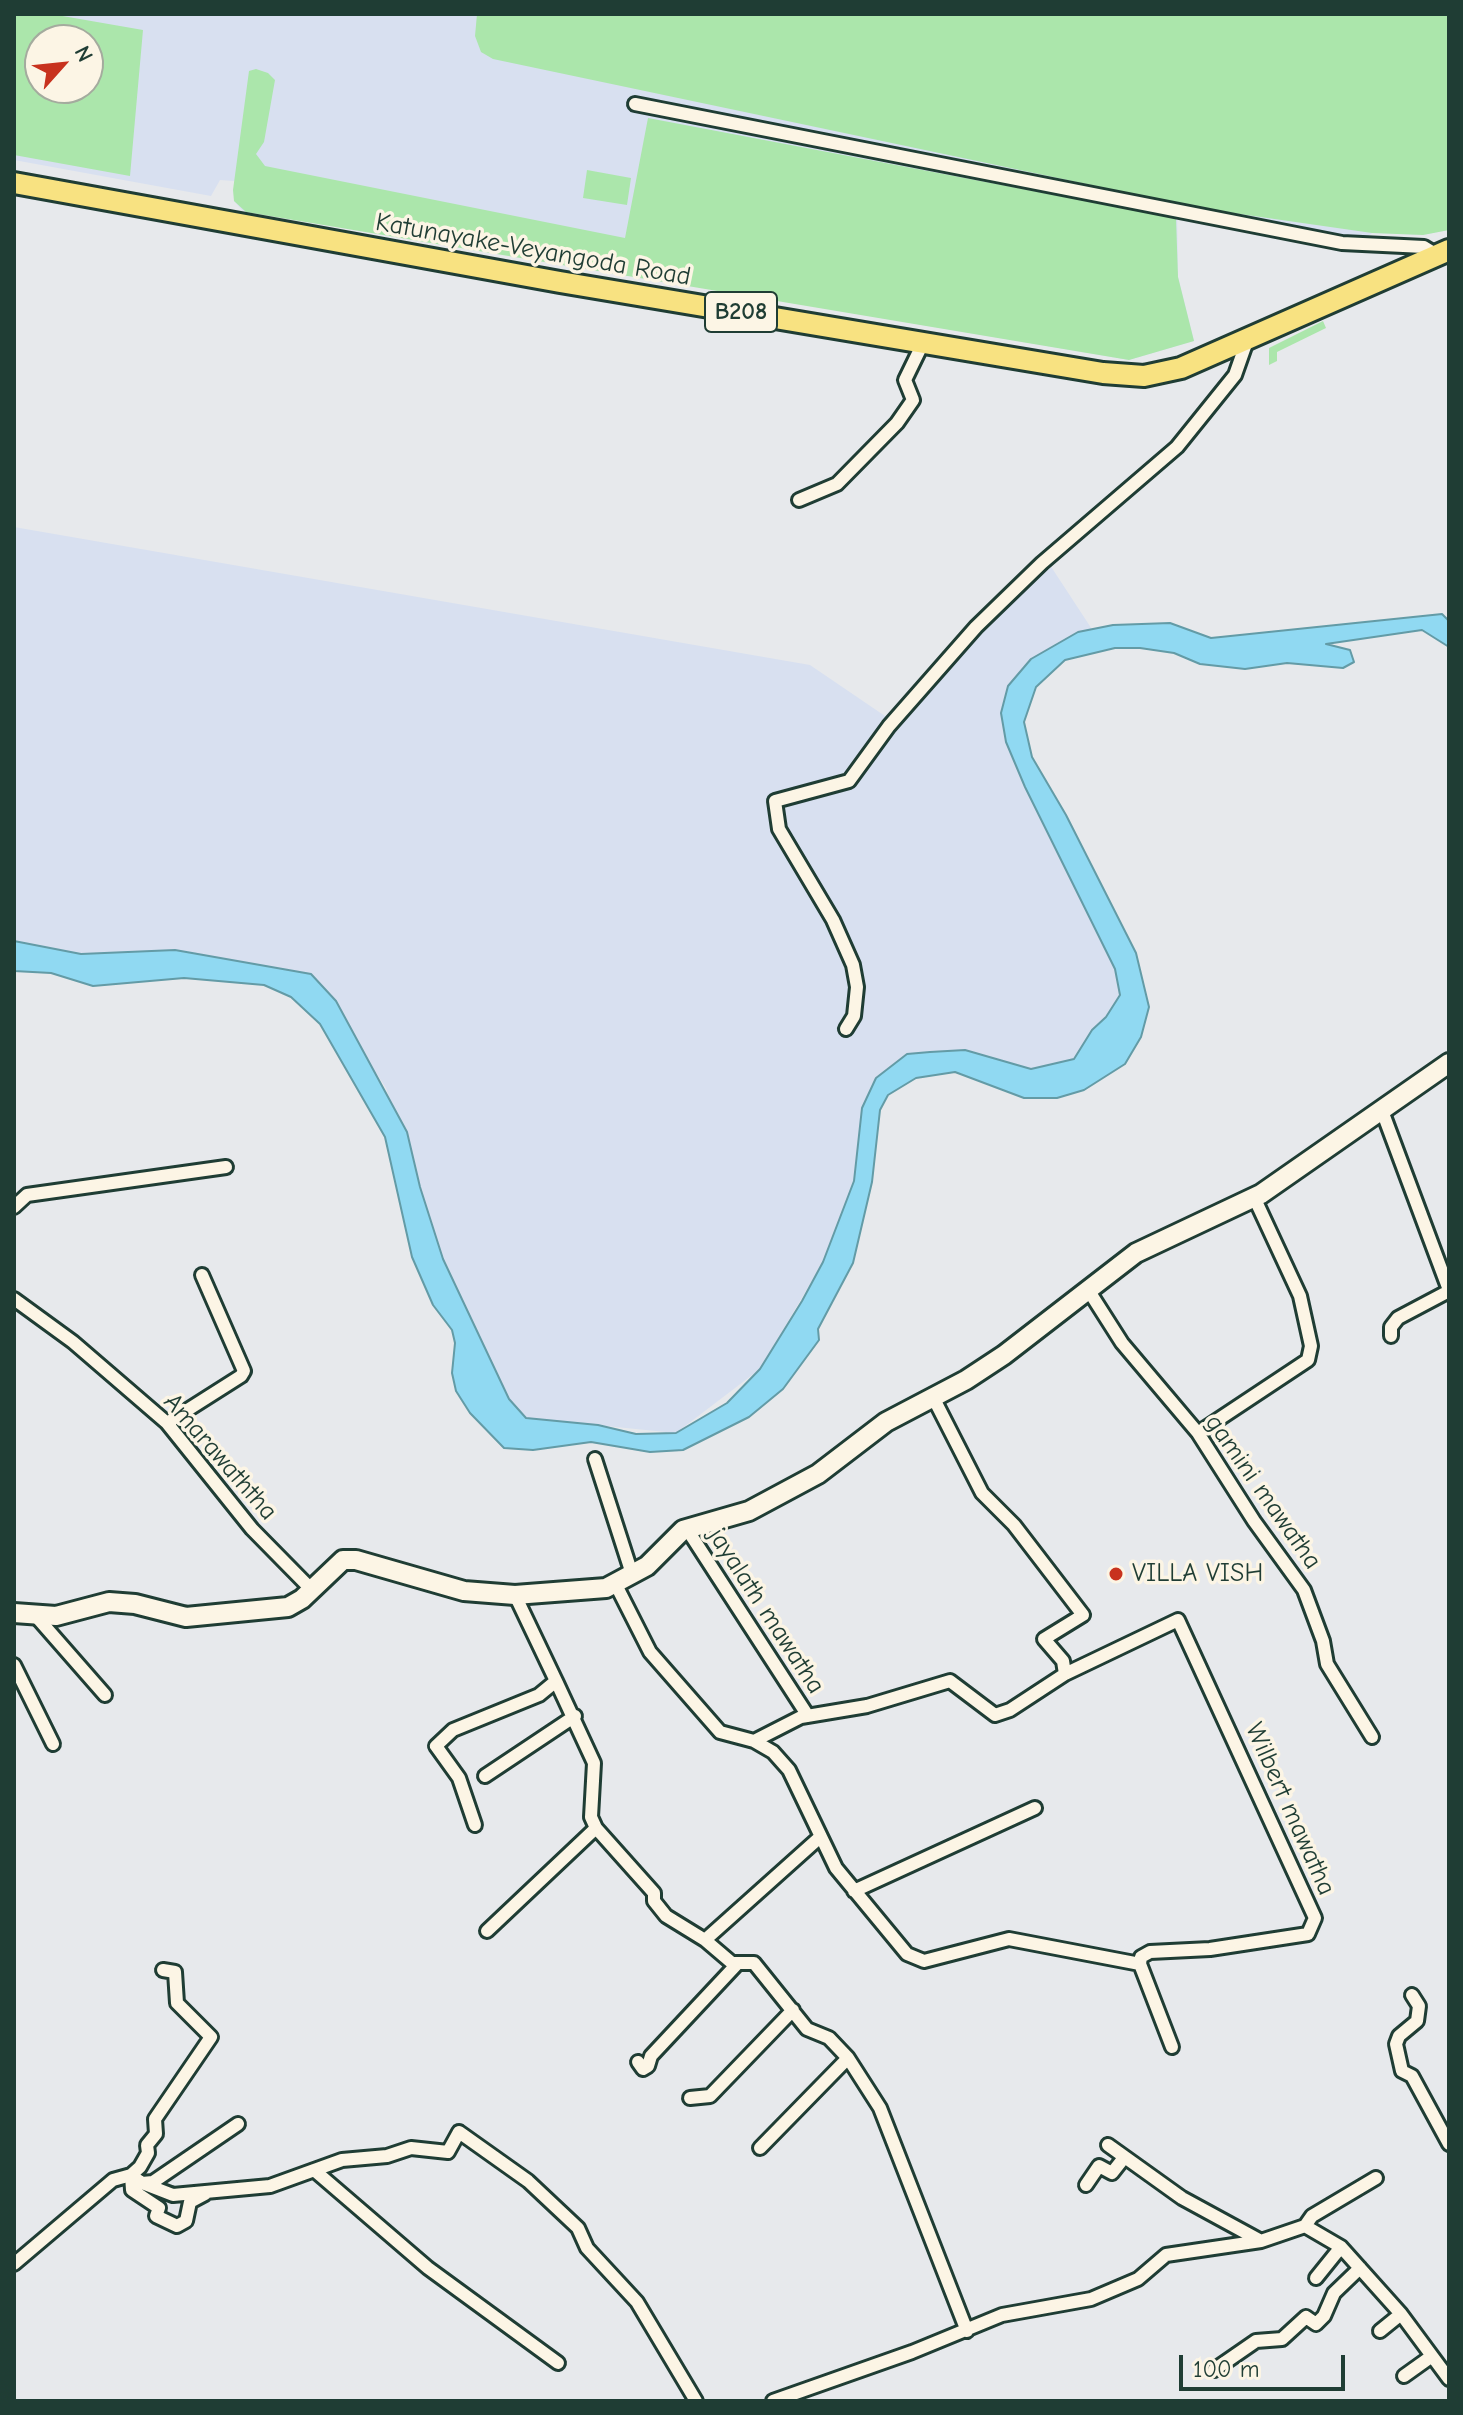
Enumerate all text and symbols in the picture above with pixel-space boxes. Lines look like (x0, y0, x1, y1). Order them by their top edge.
north arrow (24, 24, 104, 104)
text: N (69, 42, 98, 66)
street label: Katunayake-Veyangoda Road (373, 207, 693, 293)
road number: B208 (705, 292, 777, 332)
street label: Amarawaththa (156, 1387, 284, 1527)
street label: gamini mawatha (1198, 1409, 1328, 1575)
street label: jayalath mawatha (701, 1522, 831, 1700)
place label: VILLA VISH (1132, 1558, 1263, 1590)
marker: VILLA VISH (1107, 1565, 1125, 1583)
street label: Wilbert mawatha (1238, 1718, 1342, 1900)
scale bar (1183, 2339, 1349, 2389)
text: 100 m (1193, 2355, 1260, 2383)

